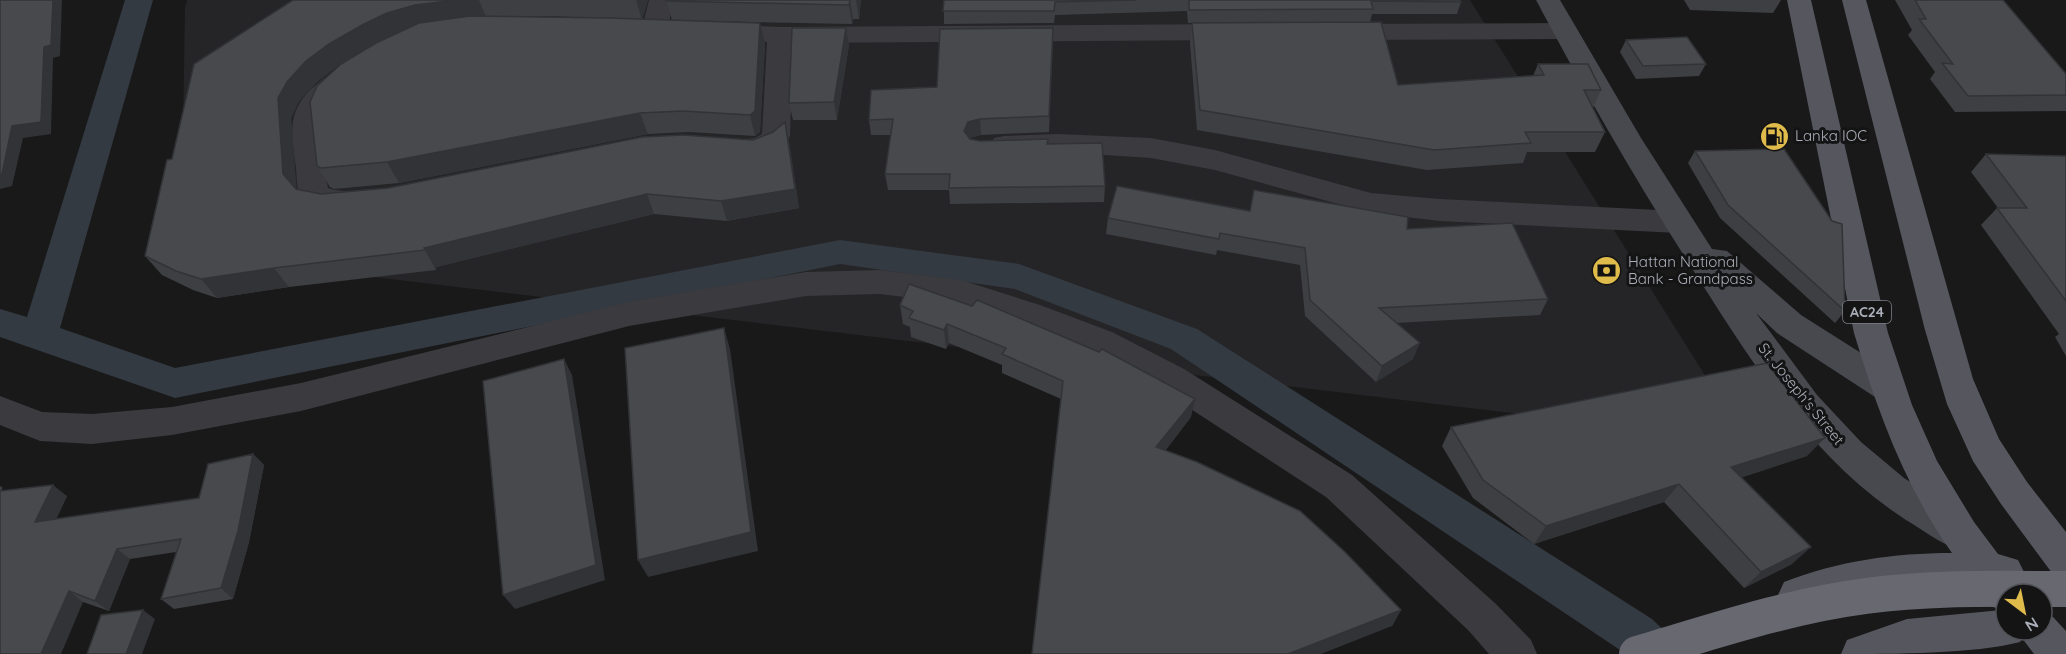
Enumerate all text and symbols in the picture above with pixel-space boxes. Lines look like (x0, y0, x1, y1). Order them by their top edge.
fuel station icon: Lanka IOC (1758, 120, 1790, 152)
place label: Lanka IOC (1795, 126, 1867, 145)
place label: Hattan National Bank - Grandpass (1628, 252, 1753, 288)
bank icon: Hattan National Bank - Grandpass (1591, 255, 1623, 287)
road number: AC24 (1843, 301, 1891, 323)
street label: St. Joseph's Street (1754, 339, 1848, 449)
north arrow (1994, 582, 2054, 642)
text: N (2022, 613, 2042, 636)

